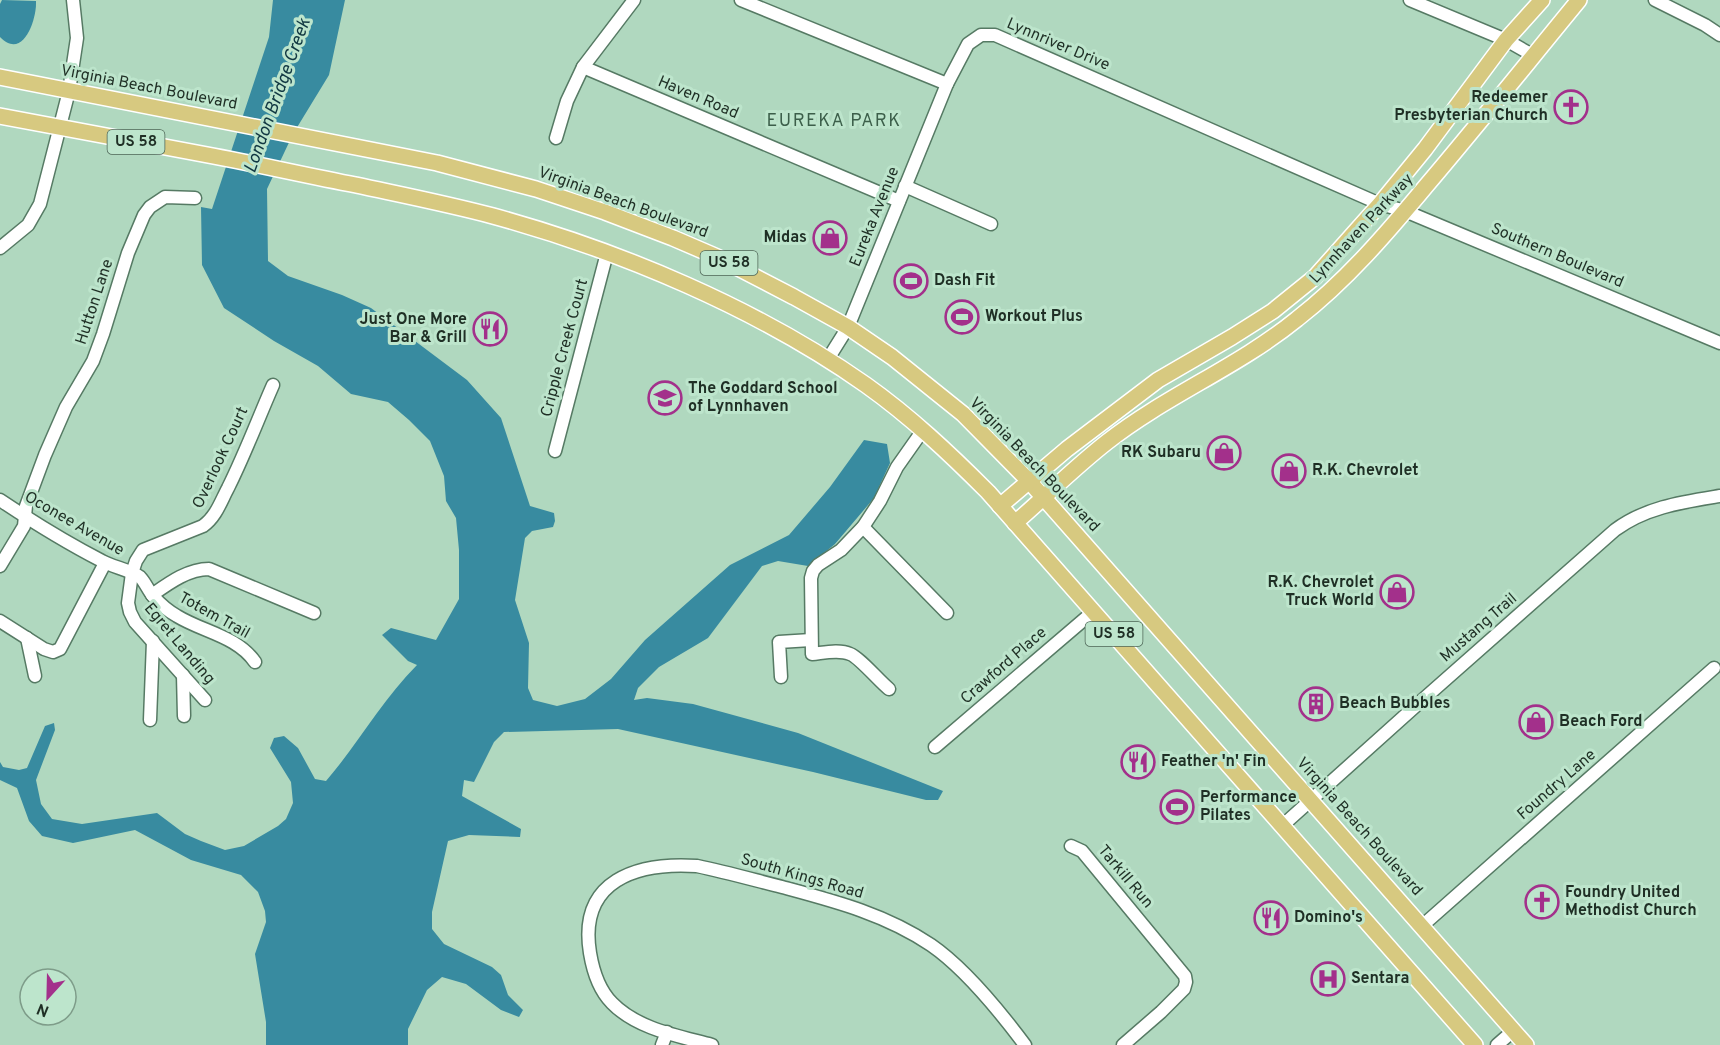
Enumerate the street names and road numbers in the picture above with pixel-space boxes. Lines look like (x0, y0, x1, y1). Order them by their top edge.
street label: Lynnriver Drive (1003, 14, 1113, 76)
street label: Virginia Beach Boulevard (59, 61, 239, 115)
street label: Haven Road (655, 72, 741, 124)
road number: US 58 (108, 130, 164, 154)
street label: Virginia Beach Boulevard (535, 163, 711, 243)
street label: Eureka Avenue (846, 164, 904, 270)
street label: Lynnhaven Parkway (1306, 170, 1418, 288)
street label: Southern Boulevard (1488, 219, 1626, 293)
road number: US 58 (700, 251, 758, 275)
street label: Hutton Lane (72, 257, 118, 347)
street label: Cripple Creek Court (537, 277, 593, 419)
street label: Virginia Beach Boulevard (964, 393, 1104, 537)
street label: Overlook Court (189, 404, 253, 512)
street label: Oconee Avenue (21, 487, 127, 561)
street label: Totem Trail (175, 588, 253, 644)
street label: Mustang Trail (1436, 589, 1522, 667)
street label: Egret Landing (139, 599, 219, 689)
road number: US 58 (1086, 622, 1142, 646)
street label: Crawford Place (957, 623, 1051, 709)
street label: Foundry Lane (1513, 745, 1601, 825)
street label: Virginia Beach Boulevard (1291, 754, 1427, 900)
street label: Tarkill Run (1093, 841, 1157, 913)
street label: South Kings Road (738, 850, 866, 904)

